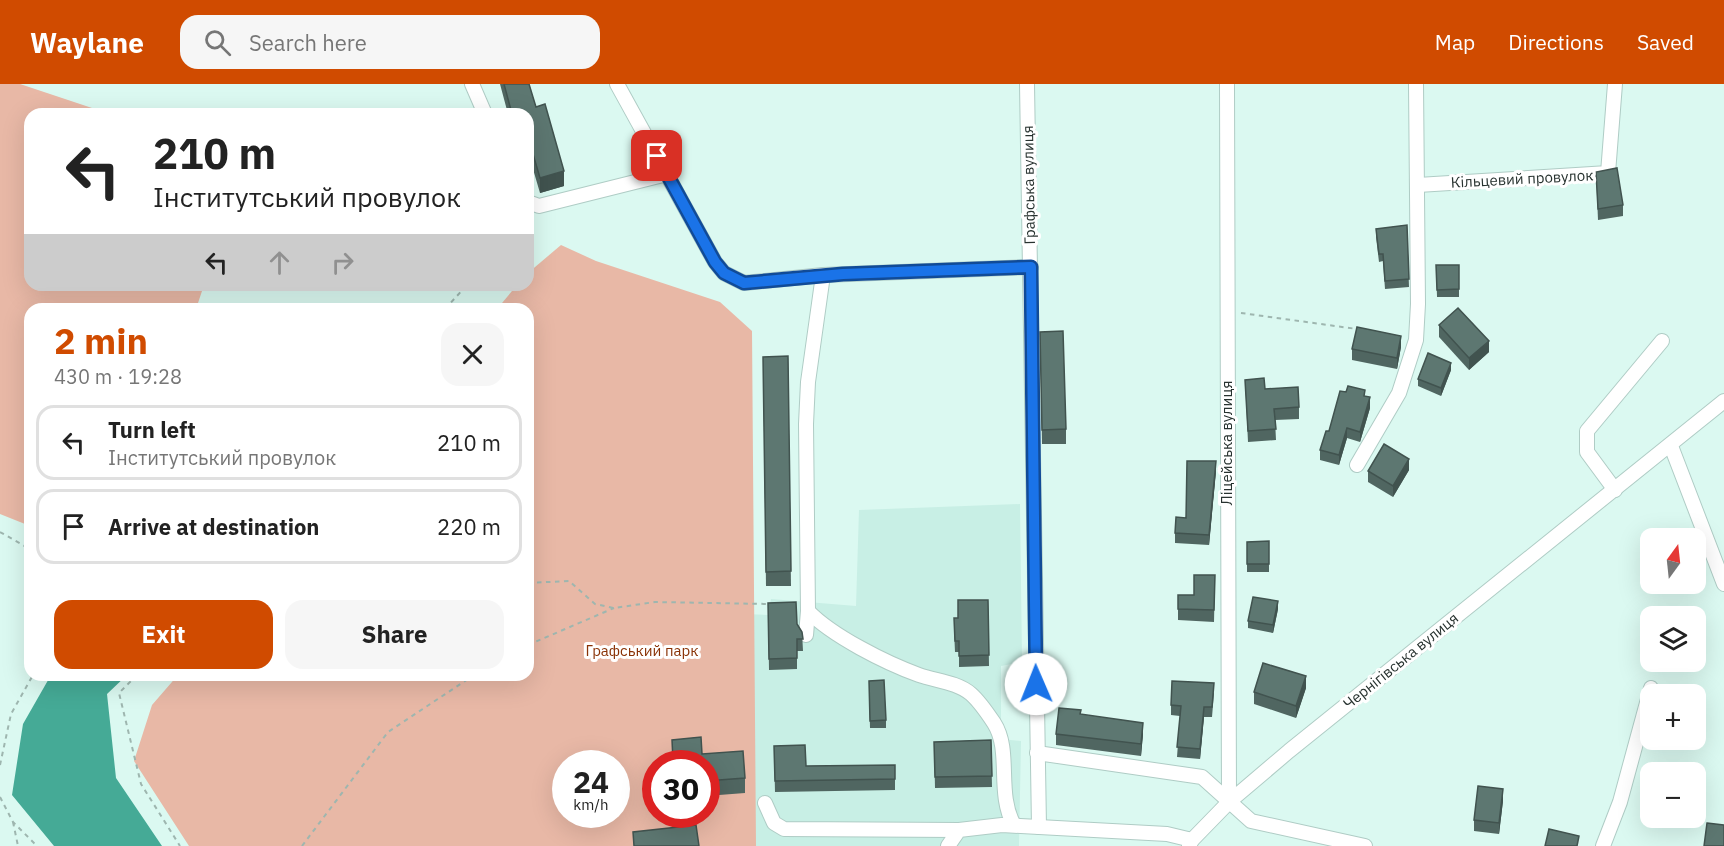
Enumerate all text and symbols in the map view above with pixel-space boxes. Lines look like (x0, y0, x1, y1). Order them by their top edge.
search box (180, 15, 600, 69)
text: Waylane (30, 24, 144, 61)
icon: search (201, 26, 234, 59)
text: Search here (249, 28, 367, 57)
text: Map (1435, 28, 1475, 56)
text: Directions (1508, 28, 1604, 56)
text: Saved (1637, 28, 1694, 56)
street label: Графська вулиця (1018, 125, 1039, 245)
text: 210 m (153, 126, 276, 181)
pin (631, 130, 682, 181)
icon: left (54, 132, 132, 210)
icon: arrive (640, 139, 673, 172)
street label: Кільцевий провулок (1450, 165, 1594, 192)
text: Інститутський провулок (153, 179, 461, 214)
icon: left (200, 246, 233, 279)
icon: ahead (263, 246, 296, 279)
icon: right (326, 246, 359, 279)
text: 2 min (54, 317, 148, 364)
button: close (441, 323, 504, 386)
text: 430 m · 19:28 (54, 363, 182, 390)
street label: Ліцейська вулиця (1217, 381, 1236, 505)
text: Turn left (108, 415, 196, 444)
icon: left (57, 426, 90, 459)
text: 210 m (437, 428, 501, 457)
text: Інститутський провулок (108, 444, 336, 471)
icon: arrive (57, 510, 90, 543)
text: Arrive at destination (108, 512, 319, 541)
text: 220 m (437, 512, 501, 541)
north arrow (1640, 528, 1706, 594)
map controls (1640, 528, 1706, 828)
button: Exit (54, 600, 273, 669)
button: Share (285, 600, 504, 669)
button: layers (1640, 606, 1706, 672)
street label: Чернігівська вулиця (1339, 608, 1462, 713)
park label: Графський парк (586, 641, 698, 660)
position arrow (1004, 652, 1068, 716)
button: + (1640, 684, 1706, 750)
speed limit sign: 30 (642, 750, 720, 828)
text: 24 (573, 762, 609, 801)
button: − (1640, 762, 1706, 828)
text: km/h (573, 795, 609, 814)

